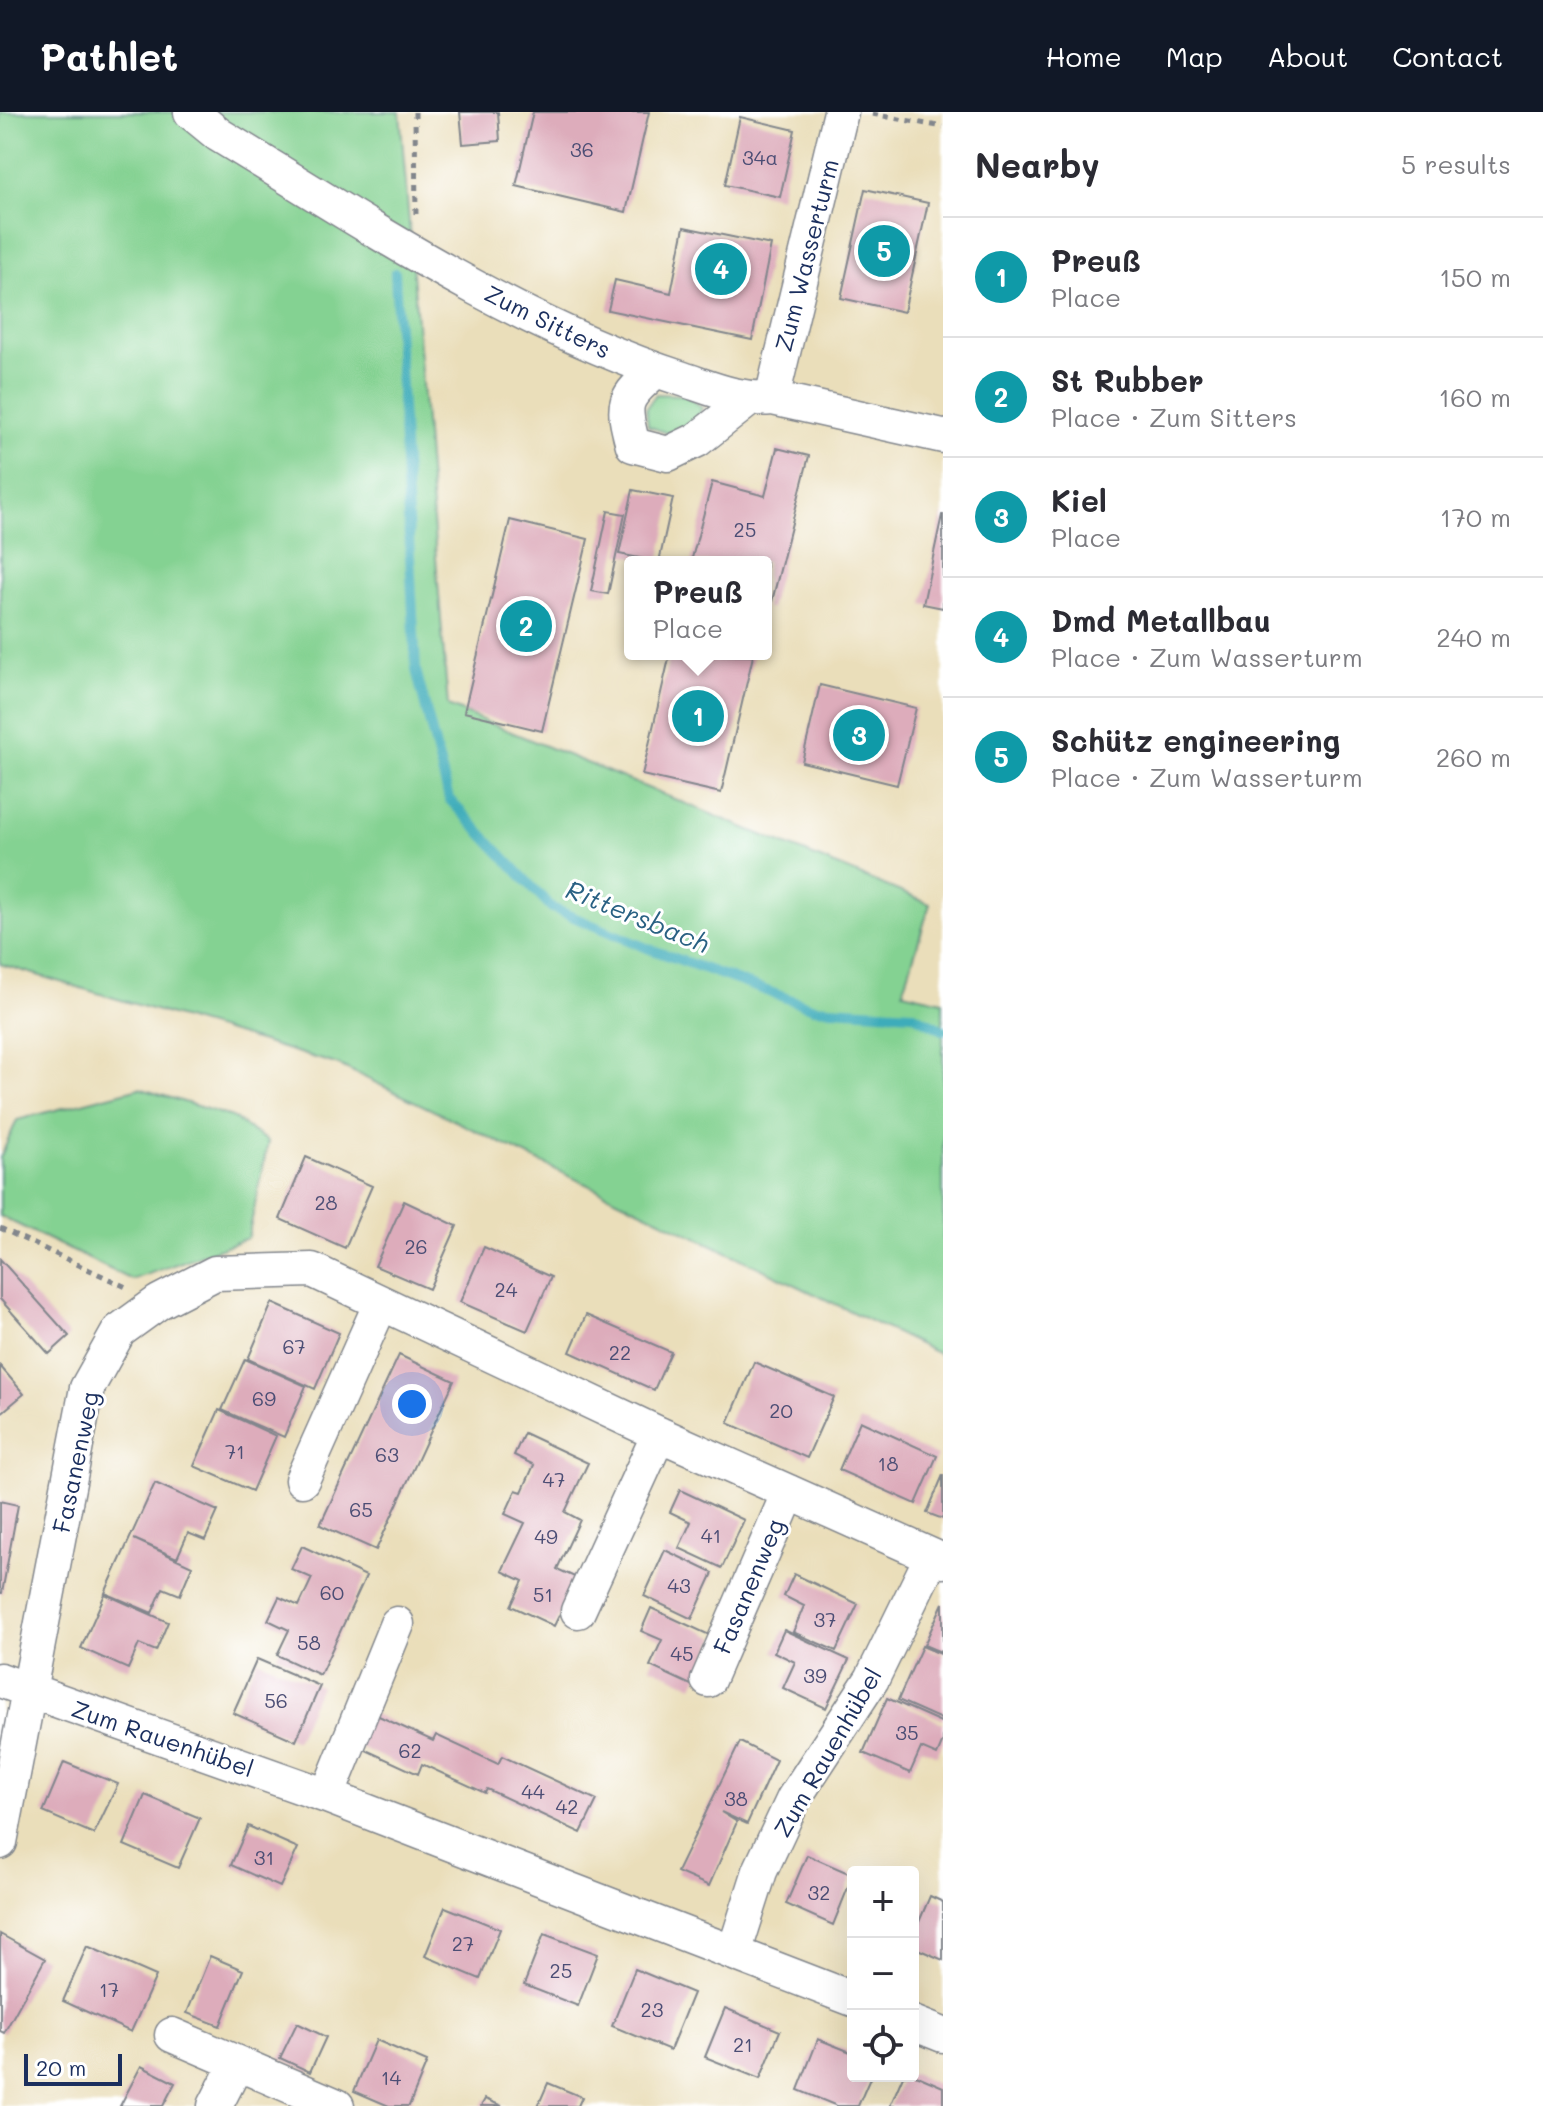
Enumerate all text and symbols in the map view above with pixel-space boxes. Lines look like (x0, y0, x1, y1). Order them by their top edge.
text: Pathlet (40, 31, 178, 81)
text: Home (1046, 38, 1122, 74)
text: Map (1166, 38, 1223, 74)
text: About (1267, 38, 1348, 74)
text: Contact (1392, 38, 1503, 74)
house number: 36 (570, 136, 594, 162)
text: Nearby (975, 142, 1100, 187)
house number: 34a (742, 144, 778, 170)
text: 5 results (1401, 147, 1511, 181)
street label: Zum Wasserturm (767, 156, 845, 354)
pin: 5 (858, 221, 910, 281)
pin: 4 (695, 239, 747, 299)
text: Preuß (1051, 240, 1141, 280)
text: 1 (995, 260, 1007, 294)
text: 150 m (1439, 260, 1511, 294)
street label: Zum Sitters (480, 277, 616, 365)
text: Place (1051, 280, 1121, 314)
text: St Rubber (1051, 360, 1204, 400)
text: 2 (994, 380, 1008, 414)
text: 160 m (1439, 380, 1511, 414)
text: Place · Zum Sitters (1051, 400, 1297, 434)
text: Kiel (1051, 480, 1107, 520)
text: 3 (993, 500, 1009, 534)
text: 170 m (1440, 500, 1511, 534)
house number: 25 (734, 516, 756, 542)
text: Place (1051, 520, 1121, 554)
popup (624, 556, 772, 660)
text: Preuß (653, 571, 743, 611)
pin: 2 (500, 596, 552, 656)
text: Dmd Metallbau (1051, 600, 1271, 640)
text: Place (653, 611, 723, 645)
text: 4 (993, 620, 1009, 654)
text: 240 m (1436, 620, 1511, 654)
text: Place · Zum Wasserturm (1051, 640, 1363, 674)
pin: 1 (672, 686, 724, 746)
pin: 3 (833, 705, 885, 765)
text: Schütz engineering (1051, 720, 1340, 760)
text: 5 (993, 740, 1009, 774)
text: 260 m (1436, 740, 1511, 774)
text: Place · Zum Wasserturm (1051, 760, 1363, 794)
water label: Rittersbach (561, 872, 715, 960)
house number: 28 (314, 1189, 338, 1215)
house number: 26 (404, 1233, 428, 1259)
house number: 24 (495, 1276, 518, 1302)
house number: 67 (282, 1333, 306, 1359)
house number: 22 (609, 1339, 631, 1365)
your location (392, 1384, 432, 1424)
house number: 69 (252, 1385, 276, 1411)
street label: Fasanenweg (45, 1388, 105, 1536)
house number: 20 (769, 1397, 793, 1423)
house number: 71 (225, 1438, 245, 1464)
house number: 63 (375, 1441, 399, 1467)
house number: 18 (877, 1450, 899, 1476)
house number: 47 (543, 1466, 565, 1492)
house number: 65 (349, 1496, 373, 1522)
street label: Fasanenweg (706, 1514, 790, 1658)
house number: 41 (701, 1522, 721, 1548)
house number: 49 (534, 1523, 558, 1549)
house number: 43 (667, 1572, 691, 1598)
house number: 60 (320, 1579, 344, 1605)
house number: 51 (533, 1581, 553, 1607)
house number: 37 (814, 1606, 836, 1632)
house number: 58 (297, 1629, 321, 1655)
house number: 45 (670, 1640, 694, 1666)
street label: Zum Rauenhübel (766, 1662, 888, 1842)
house number: 39 (803, 1662, 827, 1688)
house number: 56 (264, 1687, 288, 1713)
street label: Zum Rauenhübel (68, 1692, 258, 1784)
house number: 35 (895, 1719, 919, 1745)
house number: 62 (398, 1737, 422, 1763)
house number: 44 (521, 1778, 545, 1804)
house number: 38 (724, 1785, 748, 1811)
house number: 42 (556, 1793, 578, 1819)
house number: 31 (254, 1844, 274, 1870)
map controls (847, 1866, 919, 2082)
button: + (847, 1866, 919, 1938)
house number: 32 (808, 1879, 830, 1905)
house number: 27 (452, 1930, 474, 1956)
button: − (847, 1938, 919, 2010)
house number: 25 (550, 1957, 572, 1983)
house number: 17 (99, 1976, 119, 2002)
house number: 23 (641, 1996, 663, 2022)
button: locate (847, 2010, 919, 2082)
house number: 21 (733, 2031, 753, 2057)
scale bar (24, 2050, 122, 2086)
text: 20 m (36, 2053, 86, 2082)
house number: 14 (381, 2064, 402, 2090)

